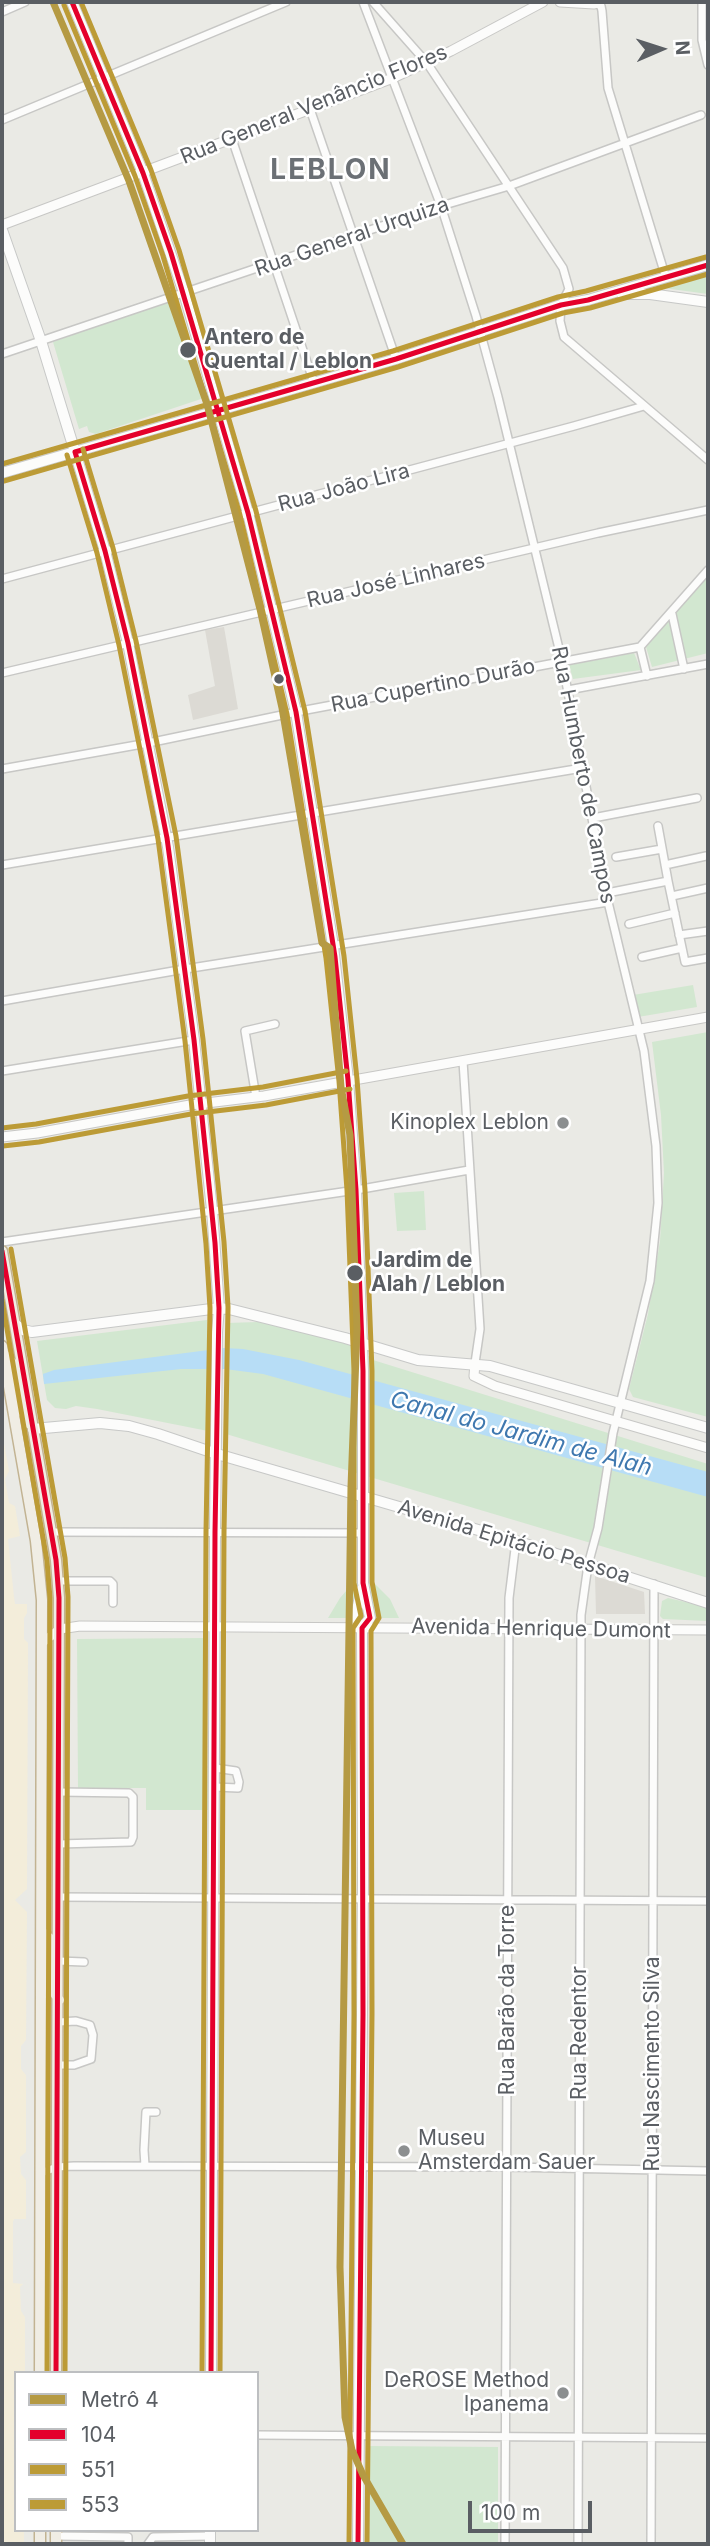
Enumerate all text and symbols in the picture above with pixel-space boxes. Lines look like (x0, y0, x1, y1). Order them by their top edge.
north arrow (626, 14, 696, 84)
street label: Rua General Venâncio Flores (177, 40, 451, 170)
text: N (671, 40, 694, 56)
district label: LEBLON (271, 154, 391, 188)
street label: Rua General Urquiza (252, 192, 452, 282)
place label: Antero de Quental / Leblon (204, 325, 372, 375)
marker: Antero de Quental / Leblon (178, 340, 198, 360)
street label: Rua João Lira (275, 458, 413, 518)
street label: Rua José Linhares (305, 548, 487, 614)
street label: Rua Humberto de Campos (546, 644, 620, 906)
street label: Rua Cupertino Durão (329, 654, 537, 718)
unlabelled marker (272, 672, 286, 686)
place label: Kinoplex Leblon (390, 1110, 549, 1136)
marker: Kinoplex Leblon (555, 1115, 571, 1131)
place label: Jardim de Alah / Leblon (371, 1248, 505, 1298)
marker: Jardim de Alah / Leblon (345, 1263, 365, 1283)
water label: Canal do Jardim de Alah (387, 1386, 655, 1482)
street label: Avenida Epitácio Pessoa (395, 1495, 633, 1589)
street label: Avenida Henrique Dumont (411, 1614, 671, 1644)
street label: Rua Barão da Torre (495, 1905, 521, 2095)
street label: Rua Nascimento Silva (640, 1957, 666, 2171)
street label: Rua Redentor (567, 1966, 593, 2100)
place label: Museu Amsterdam Sauer (418, 2126, 595, 2176)
marker: Museu Amsterdam Sauer (396, 2143, 412, 2159)
place label: DeROSE Method Ipanema (384, 2368, 549, 2418)
legend (14, 2371, 259, 2532)
marker: DeROSE Method Ipanema (555, 2385, 571, 2401)
text: Metrô 4 (81, 2387, 159, 2412)
text: 104 (81, 2422, 116, 2447)
text: 551 (81, 2457, 115, 2482)
scale bar (472, 2486, 596, 2530)
text: 553 (81, 2492, 120, 2517)
text: 100 m (481, 2500, 540, 2525)

